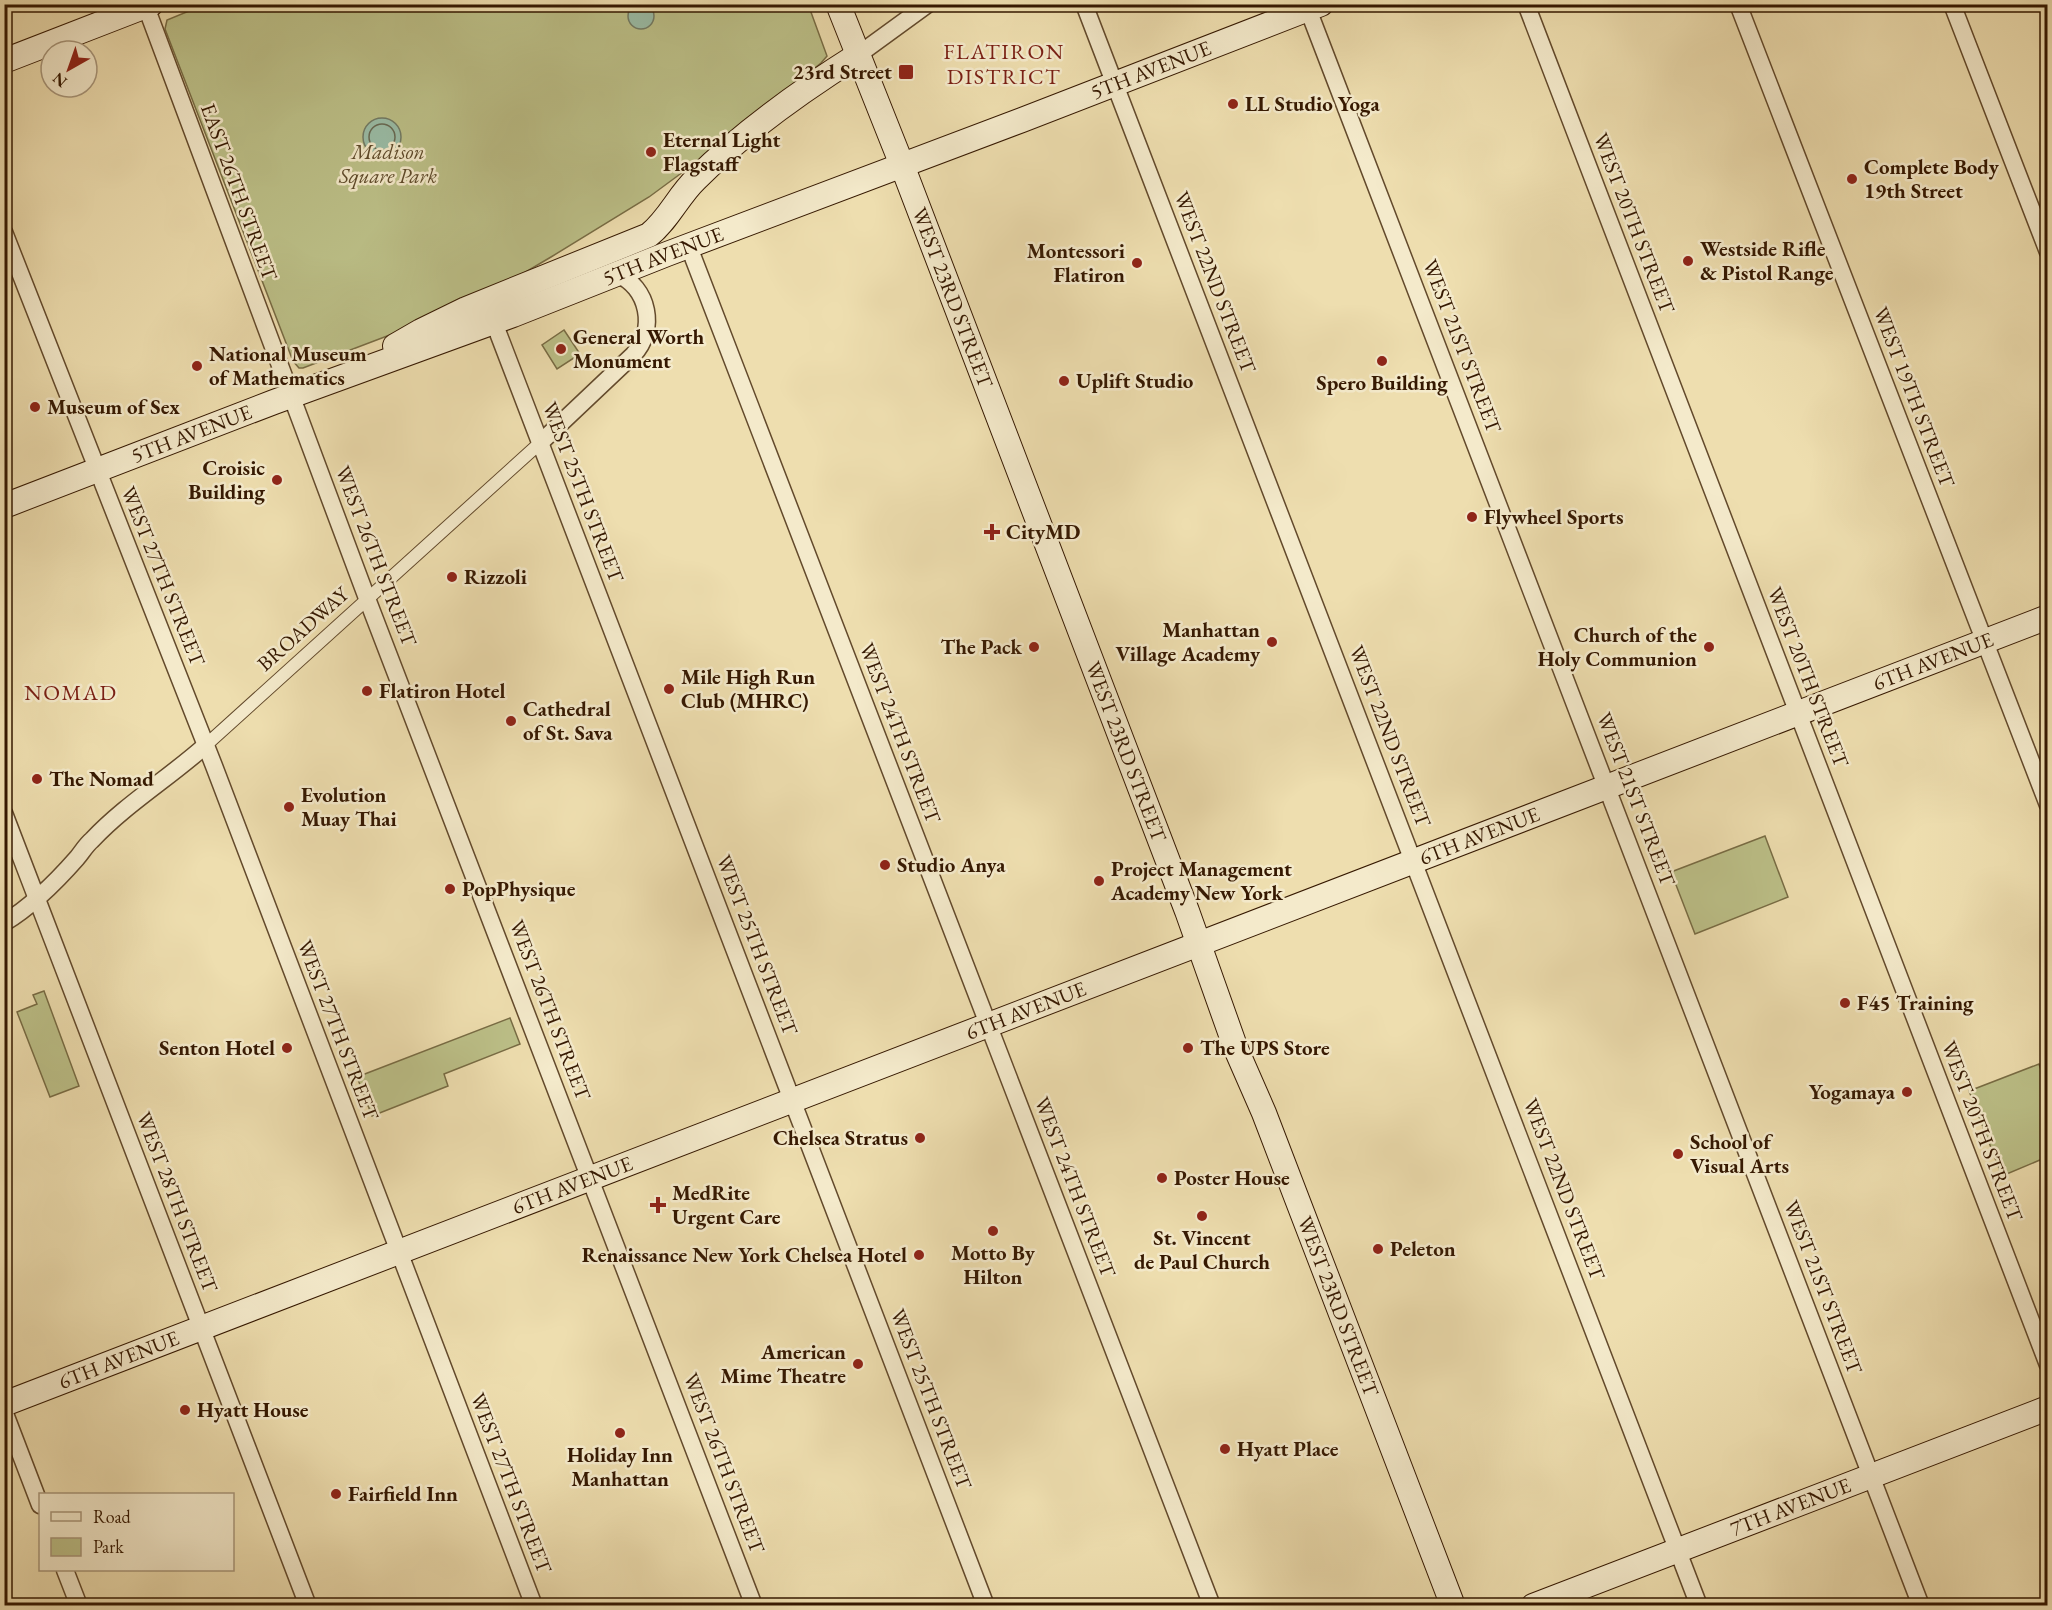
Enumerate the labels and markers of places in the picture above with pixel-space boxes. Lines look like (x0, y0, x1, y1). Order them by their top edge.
place label: 23rd Street (793, 58, 892, 85)
marker: 23rd Street (897, 63, 915, 81)
place label: LL Studio Yoga (1245, 90, 1380, 117)
marker: LL Studio Yoga (1226, 97, 1240, 111)
place label: Eternal Light Flagstaff (663, 126, 780, 177)
marker: Eternal Light Flagstaff (644, 145, 658, 159)
place label: Complete Body 19th Street (1864, 153, 2000, 204)
marker: Complete Body 19th Street (1845, 172, 1859, 186)
place label: Westside Rifle & Pistol Range (1700, 235, 1834, 286)
place label: Montessori Flatiron (1027, 237, 1125, 288)
marker: Westside Rifle & Pistol Range (1681, 254, 1695, 268)
marker: Montessori Flatiron (1130, 256, 1144, 270)
place label: General Worth Monument (573, 323, 704, 374)
place label: National Museum of Mathematics (209, 340, 367, 391)
marker: General Worth Monument (554, 342, 568, 356)
marker: Spero Building (1375, 354, 1389, 368)
marker: National Museum of Mathematics (190, 359, 204, 373)
place label: Uplift Studio (1076, 367, 1194, 394)
place label: Spero Building (1316, 369, 1448, 396)
marker: Uplift Studio (1057, 374, 1071, 388)
place label: Museum of Sex (47, 393, 180, 420)
marker: Museum of Sex (28, 400, 42, 414)
place label: Croisic Building (188, 454, 265, 505)
marker: Croisic Building (270, 473, 284, 487)
place label: Flywheel Sports (1484, 503, 1624, 530)
marker: Flywheel Sports (1465, 510, 1479, 524)
place label: CityMD (1006, 518, 1080, 545)
marker: CityMD (983, 523, 1001, 541)
place label: Rizzoli (464, 563, 527, 590)
marker: Rizzoli (445, 570, 459, 584)
place label: Manhattan Village Academy (1116, 616, 1261, 667)
place label: Church of the Holy Communion (1538, 621, 1697, 672)
place label: The Pack (941, 633, 1023, 660)
marker: Manhattan Village Academy (1265, 635, 1279, 649)
marker: The Pack (1027, 640, 1041, 654)
marker: Church of the Holy Communion (1702, 640, 1716, 654)
place label: Mile High Run Club (MHRC) (681, 663, 815, 714)
place label: Flatiron Hotel (379, 677, 505, 704)
marker: Mile High Run Club (MHRC) (662, 682, 676, 696)
marker: Flatiron Hotel (360, 684, 374, 698)
place label: Cathedral of St. Sava (523, 695, 613, 746)
marker: Cathedral of St. Sava (504, 714, 518, 728)
place label: The Nomad (49, 765, 154, 792)
marker: The Nomad (30, 772, 44, 786)
place label: Evolution Muay Thai (301, 781, 397, 832)
marker: Evolution Muay Thai (282, 800, 296, 814)
place label: Studio Anya (897, 851, 1006, 878)
place label: Project Management Academy New York (1110, 855, 1292, 906)
marker: Studio Anya (878, 858, 892, 872)
marker: Project Management Academy New York (1092, 874, 1106, 888)
place label: PopPhysique (462, 875, 576, 902)
marker: PopPhysique (443, 882, 457, 896)
place label: F45 Training (1857, 989, 1974, 1016)
marker: F45 Training (1838, 996, 1852, 1010)
place label: Senton Hotel (159, 1034, 275, 1061)
place label: The UPS Store (1200, 1034, 1330, 1061)
marker: Senton Hotel (280, 1041, 294, 1055)
marker: The UPS Store (1181, 1041, 1195, 1055)
place label: Yogamaya (1809, 1078, 1896, 1105)
marker: Yogamaya (1900, 1085, 1914, 1099)
place label: Chelsea Stratus (773, 1124, 908, 1151)
place label: School of Visual Arts (1690, 1128, 1789, 1179)
marker: Chelsea Stratus (913, 1131, 927, 1145)
marker: School of Visual Arts (1671, 1147, 1685, 1161)
place label: Poster House (1174, 1164, 1290, 1191)
marker: Poster House (1155, 1171, 1169, 1185)
place label: MedRite Urgent Care (672, 1179, 781, 1230)
marker: MedRite Urgent Care (649, 1196, 667, 1214)
marker: St. Vincent de Paul Church (1195, 1209, 1209, 1223)
marker: Motto By Hilton (986, 1224, 1000, 1238)
place label: St. Vincent de Paul Church (1134, 1224, 1270, 1275)
place label: Peleton (1390, 1235, 1456, 1262)
place label: Motto By Hilton (951, 1239, 1036, 1290)
place label: Renaissance New York Chelsea Hotel (582, 1241, 907, 1268)
marker: Peleton (1371, 1242, 1385, 1256)
marker: Renaissance New York Chelsea Hotel (912, 1248, 926, 1262)
place label: American Mime Theatre (721, 1338, 846, 1389)
marker: American Mime Theatre (851, 1357, 865, 1371)
place label: Hyatt House (197, 1396, 309, 1423)
marker: Hyatt House (178, 1403, 192, 1417)
marker: Holiday Inn Manhattan (613, 1426, 627, 1440)
place label: Hyatt Place (1237, 1435, 1339, 1462)
place label: Holiday Inn Manhattan (567, 1441, 673, 1492)
marker: Hyatt Place (1218, 1442, 1232, 1456)
place label: Fairfield Inn (348, 1480, 458, 1507)
marker: Fairfield Inn (329, 1487, 343, 1501)

